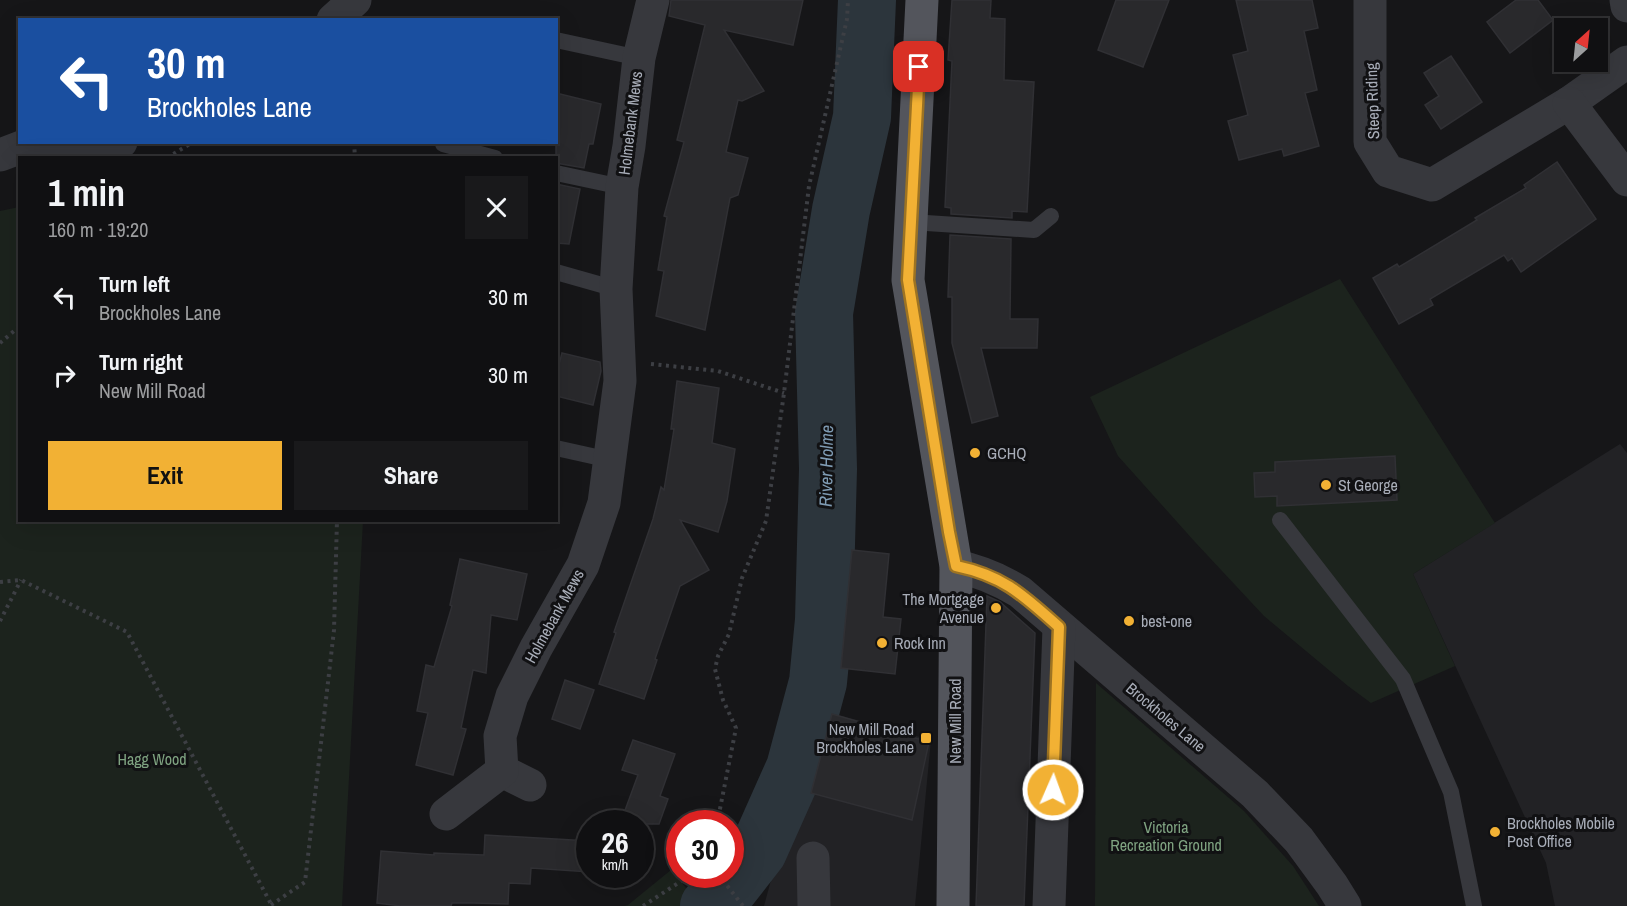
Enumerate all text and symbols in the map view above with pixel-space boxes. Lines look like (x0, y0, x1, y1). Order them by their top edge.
north arrow (1554, 18, 1608, 72)
map controls (1554, 18, 1608, 72)
text: 30 m (147, 35, 226, 91)
pin (893, 41, 944, 92)
icon: left (48, 42, 126, 120)
icon: arrive (902, 50, 935, 83)
street label: Steep Riding (1360, 62, 1384, 140)
street label: Holmebank Mews (613, 70, 647, 176)
text: Brockholes Lane (147, 89, 312, 125)
text: 1 min (48, 169, 125, 217)
button: close (465, 176, 528, 239)
text: 160 m · 19:20 (48, 216, 148, 243)
text: Turn left (99, 269, 170, 299)
icon: left (48, 281, 81, 314)
text: 30 m (488, 282, 528, 312)
text: Brockholes Lane (99, 299, 221, 326)
text: Turn right (99, 347, 183, 377)
icon: right (48, 359, 81, 392)
text: 30 m (488, 360, 528, 390)
text: New Mill Road (99, 377, 206, 404)
water label: River Holme (813, 425, 839, 507)
button: Exit (48, 441, 282, 510)
button: Share (294, 441, 528, 510)
place label: GCHQ (987, 442, 1026, 464)
marker: GCHQ (968, 446, 982, 460)
place label: St George (1338, 474, 1398, 496)
marker: St George (1319, 478, 1333, 492)
street label: Holmebank Mews (519, 565, 589, 667)
place label: The Mortgage Avenue (902, 588, 984, 628)
marker: The Mortgage Avenue (989, 601, 1003, 615)
place label: best-one (1141, 610, 1192, 632)
marker: best-one (1122, 614, 1136, 628)
place label: Rock Inn (894, 632, 946, 654)
marker: Rock Inn (875, 636, 889, 650)
street label: Brockholes Lane (1121, 677, 1211, 757)
street label: New Mill Road (944, 678, 966, 764)
place label: New Mill Road Brockholes Lane (816, 718, 914, 758)
marker: New Mill Road Brockholes Lane (919, 731, 933, 745)
park label: Hagg Wood (117, 748, 187, 770)
position arrow (1021, 758, 1085, 822)
speed limit sign: 30 (666, 810, 744, 888)
place label: Brockholes Mobile Post Office (1507, 812, 1615, 852)
park label: Victoria Recreation Ground (1110, 816, 1222, 856)
text: 26 (601, 822, 629, 862)
marker: Brockholes Mobile Post Office (1488, 825, 1502, 839)
text: km/h (602, 854, 628, 875)

